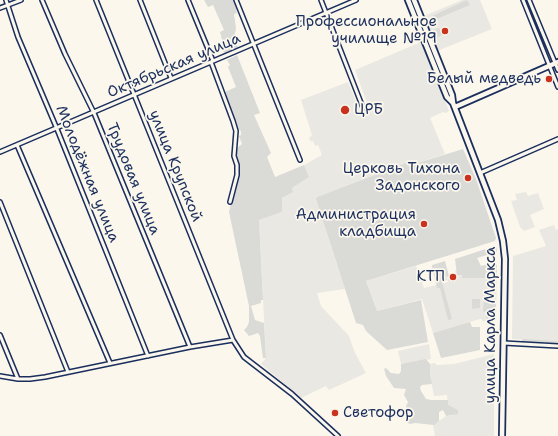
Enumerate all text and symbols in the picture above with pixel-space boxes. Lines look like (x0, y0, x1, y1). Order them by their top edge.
place label: Профессиональное училище №19 (296, 13, 437, 48)
marker: Профессиональное училище №19 (440, 26, 450, 36)
street label: Октябрьская улица (105, 30, 243, 102)
place label: Белый медведь (427, 70, 541, 88)
marker: Белый медведь (544, 74, 554, 84)
place label: ЦРБ (354, 101, 383, 119)
street label: Молодёжная улица (51, 103, 123, 245)
marker: ЦРБ (339, 104, 351, 116)
street label: улица Крупской (144, 108, 206, 224)
street label: Трудовая улица (102, 121, 164, 237)
place label: Церковь Тихона Задонского (343, 160, 460, 195)
marker: Церковь Тихона Задонского (463, 173, 473, 183)
place label: Администрация кладбища (296, 206, 416, 241)
marker: Администрация кладбища (419, 219, 429, 229)
street label: улица Карла Маркса (482, 247, 500, 403)
place label: КТП (417, 268, 445, 286)
marker: КТП (448, 272, 458, 282)
place label: Светофор (343, 404, 414, 422)
marker: Светофор (330, 408, 340, 418)

